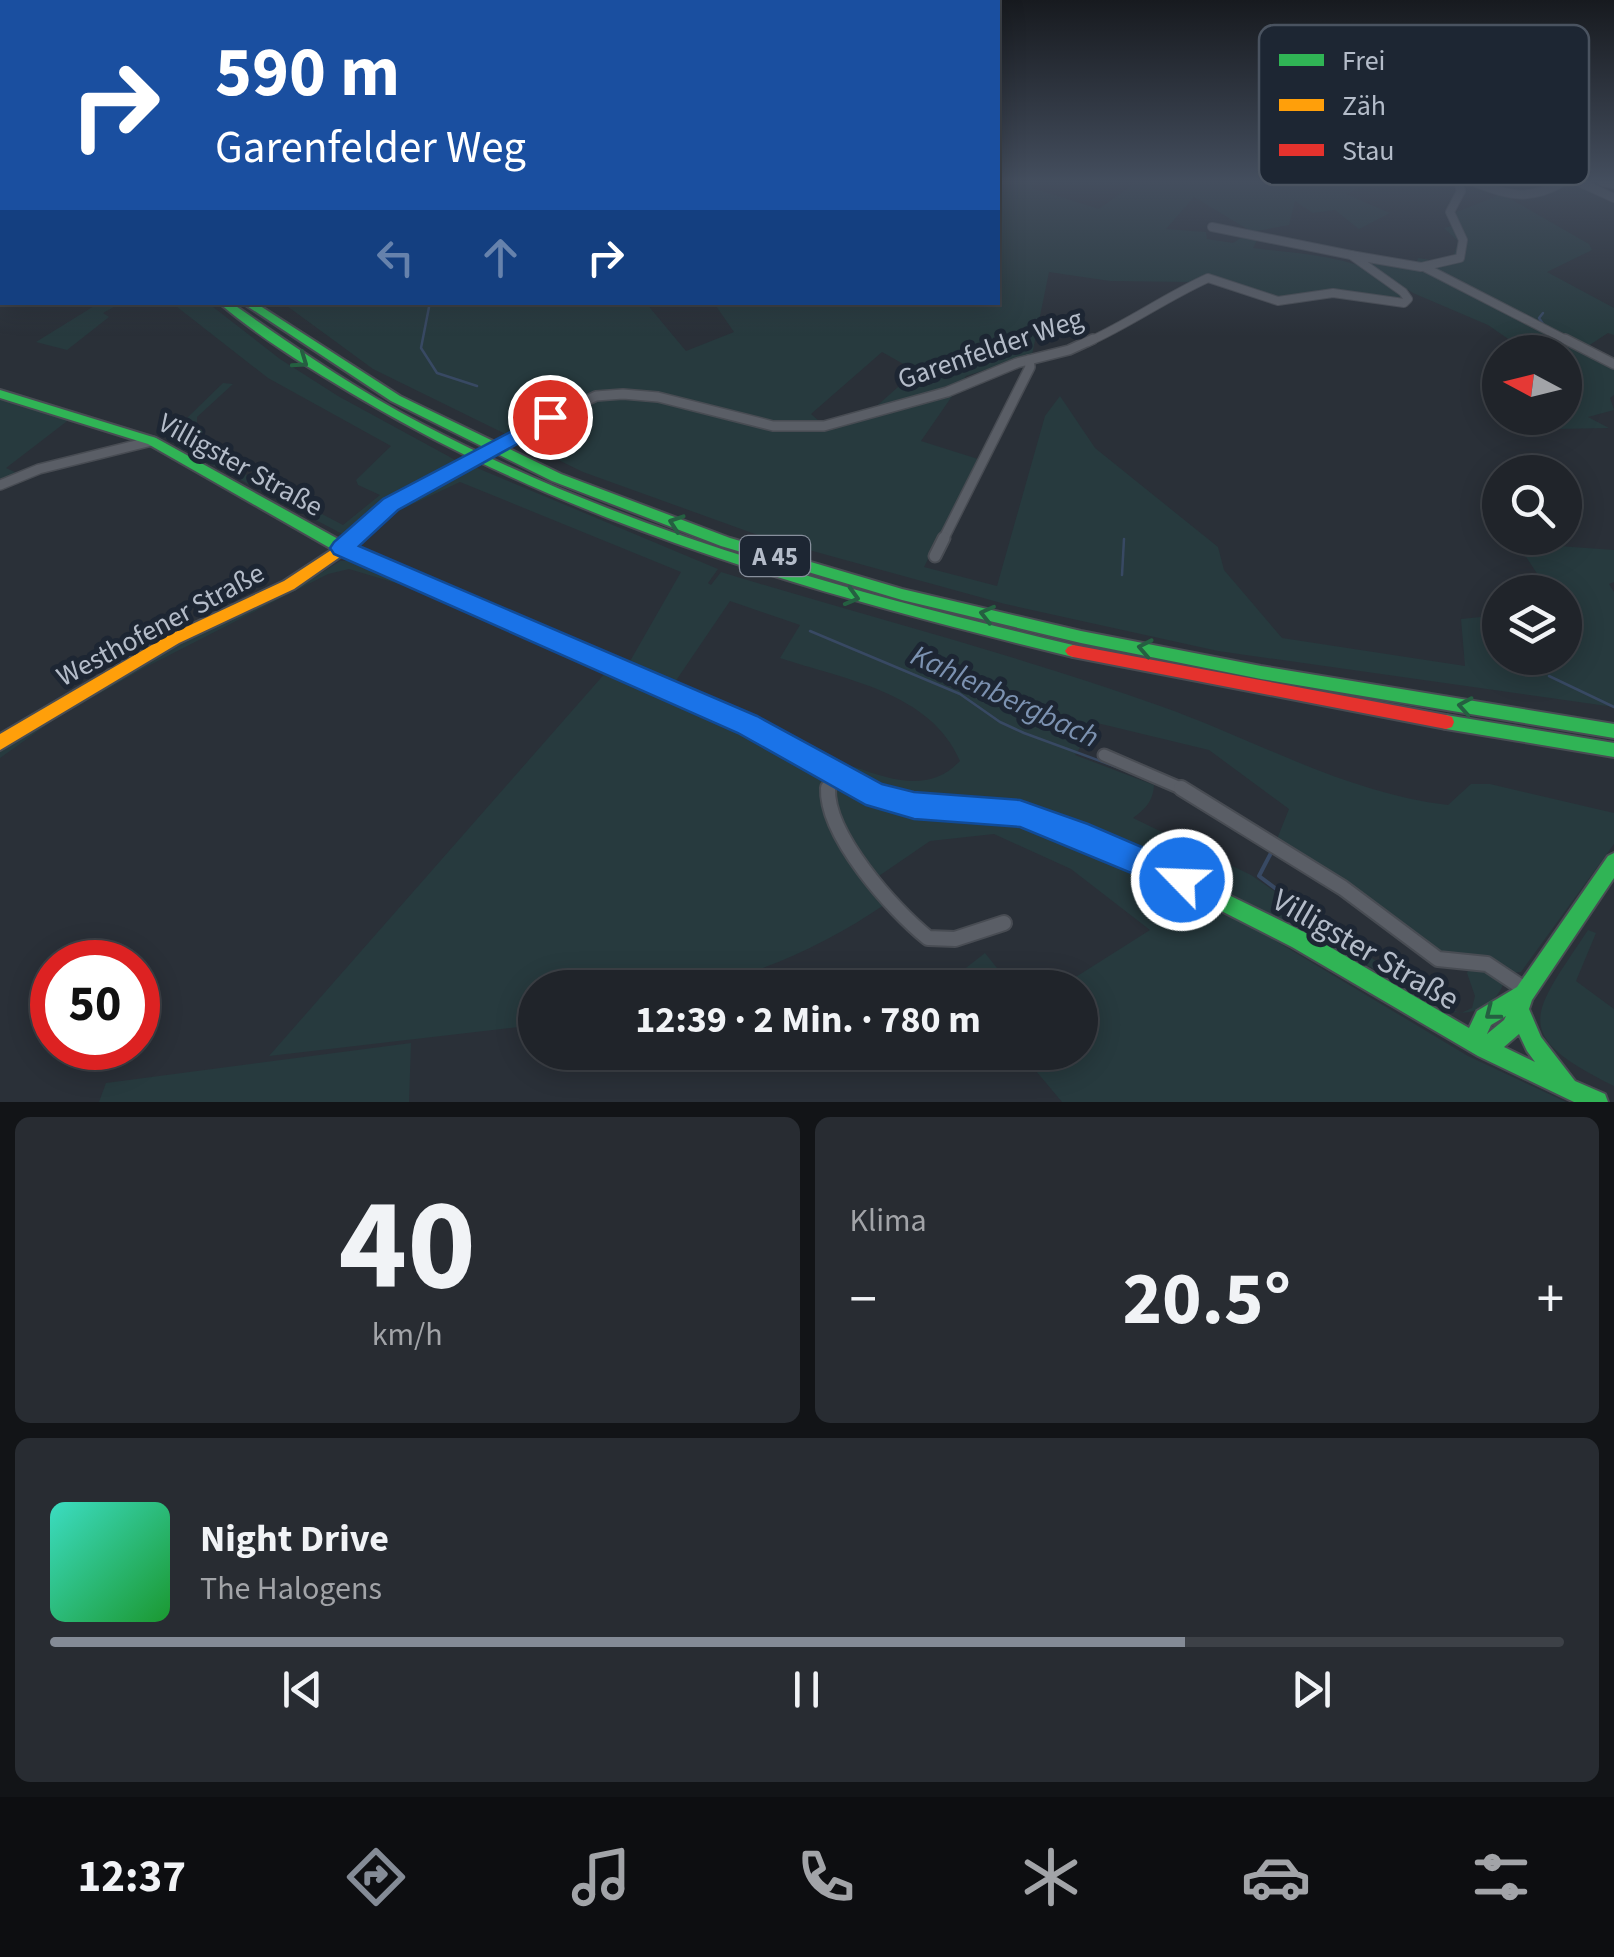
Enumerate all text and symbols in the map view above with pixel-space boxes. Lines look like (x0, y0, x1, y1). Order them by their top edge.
text: 590 m (215, 23, 400, 123)
legend (1259, 25, 1589, 185)
icon: right (50, 40, 180, 170)
text: Frei (1342, 41, 1385, 81)
text: Zäh (1342, 86, 1386, 126)
text: Garenfelder Weg (215, 116, 526, 180)
text: Stau (1342, 131, 1395, 171)
icon: left (368, 230, 423, 285)
icon: ahead (473, 230, 528, 285)
icon: right (578, 230, 633, 285)
street label: Garenfelder Weg (892, 299, 1088, 399)
north arrow (1482, 335, 1582, 435)
map controls (1482, 335, 1582, 675)
one-way arrow (290, 349, 308, 367)
pin (508, 375, 593, 460)
icon: arrive (523, 390, 578, 445)
street label: Villigster Straße (151, 403, 330, 527)
button: search (1482, 455, 1582, 555)
one-way arrow (668, 514, 685, 535)
road number: A 45 (740, 536, 810, 576)
street label: Westhofener Straße (49, 553, 271, 697)
button: layers (1482, 575, 1582, 675)
one-way arrow (843, 585, 860, 606)
one-way arrow (979, 605, 996, 626)
water label: Kahlenbergbach (904, 634, 1106, 759)
one-way arrow (1137, 639, 1154, 660)
one-way arrow (1456, 696, 1473, 717)
position arrow (1130, 828, 1234, 932)
street label: Villigster Straße (1263, 878, 1468, 1022)
speed limit sign: 50 (30, 940, 160, 1070)
text: 12:39 · 2 Min. · 780 m (635, 993, 981, 1047)
one-way arrow (1485, 1001, 1503, 1018)
text: 40 (339, 1154, 476, 1339)
text: Klima (850, 1198, 927, 1244)
text: 20.5° (1122, 1246, 1291, 1353)
text: − (850, 1261, 877, 1339)
text: + (1537, 1261, 1564, 1339)
text: km/h (372, 1312, 443, 1358)
text: Night Drive (200, 1512, 389, 1566)
text: The Halogens (200, 1566, 382, 1612)
icon: previous (275, 1662, 330, 1717)
icon: pause (779, 1662, 834, 1717)
icon: next (1284, 1662, 1339, 1717)
icon: directions (341, 1842, 411, 1912)
icon: music (566, 1842, 636, 1912)
icon: phone (791, 1842, 861, 1912)
icon: climate (1016, 1842, 1086, 1912)
icon: car (1241, 1842, 1311, 1912)
icon: filters (1466, 1842, 1536, 1912)
text: 12:37 (78, 1845, 186, 1909)

